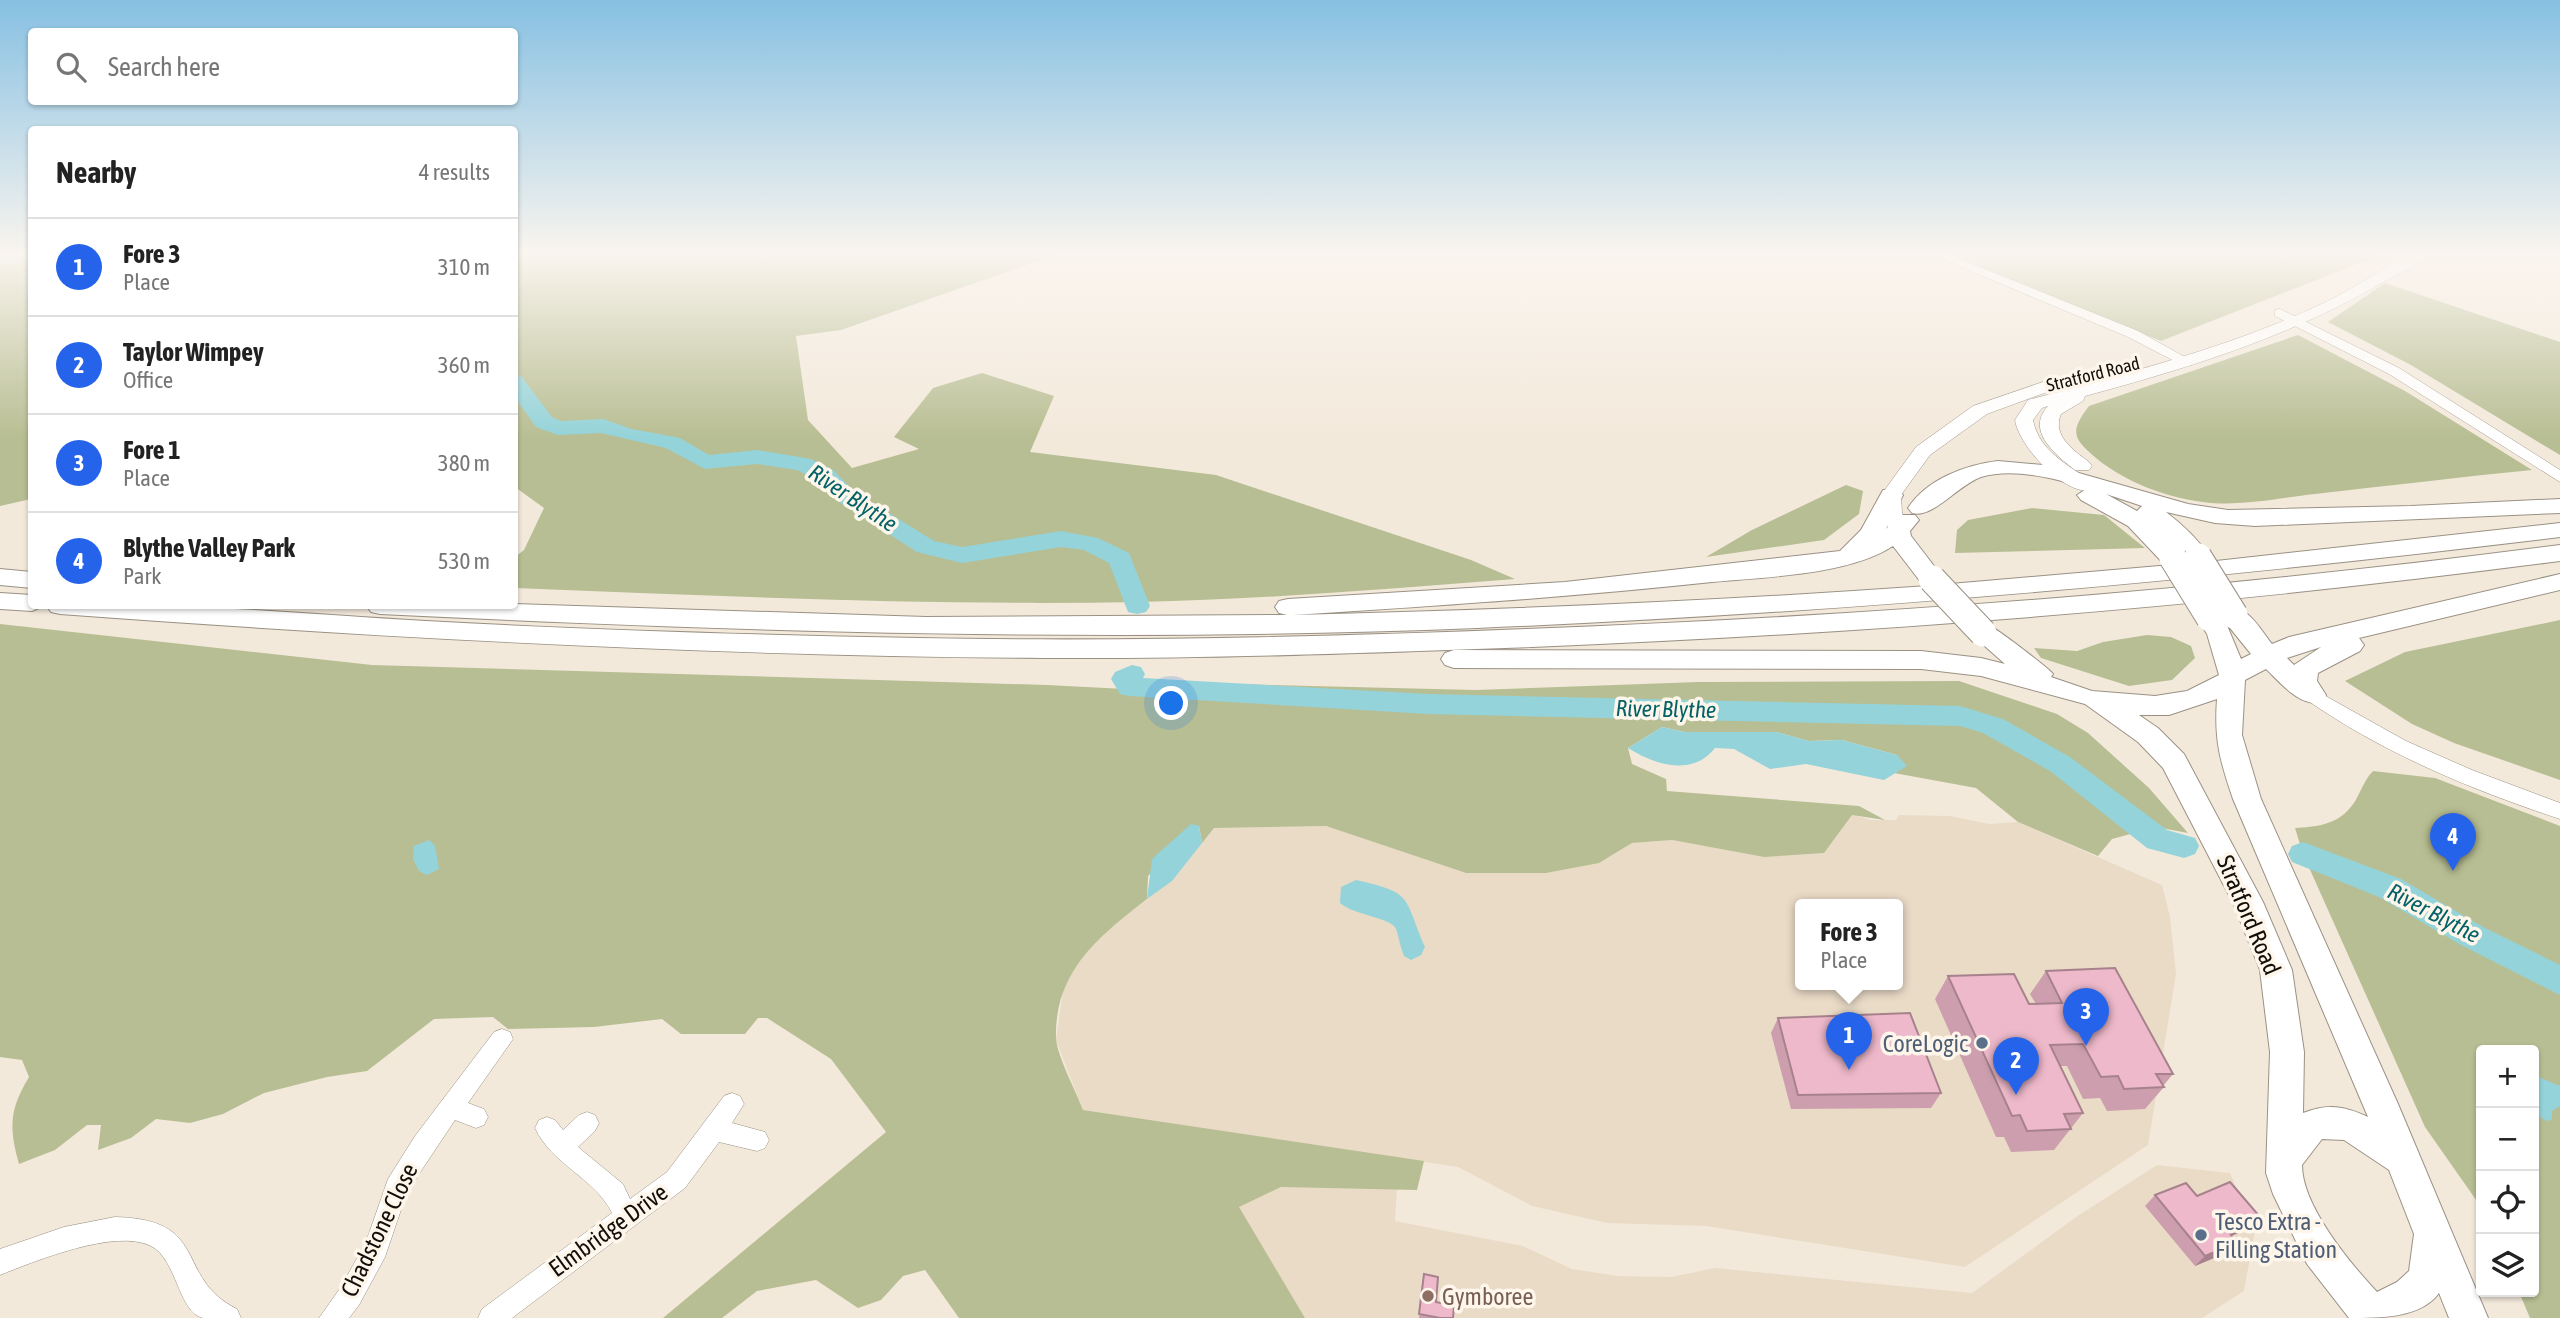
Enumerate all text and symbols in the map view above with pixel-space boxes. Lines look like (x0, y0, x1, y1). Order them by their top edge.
search box (28, 28, 518, 105)
icon: search (52, 48, 90, 86)
text: Search here (108, 52, 220, 82)
text: Nearby (56, 155, 136, 189)
text: 4 results (419, 159, 490, 185)
text: Fore 3 (123, 239, 180, 269)
text: 1 (74, 254, 84, 280)
text: 310 m (438, 254, 490, 280)
text: Place (123, 269, 170, 295)
text: Taylor Wimpey (123, 337, 264, 367)
text: 2 (74, 352, 84, 378)
text: 360 m (438, 352, 490, 378)
street label: Stratford Road (2044, 352, 2142, 396)
text: Office (123, 367, 173, 393)
text: Fore 1 (123, 435, 180, 465)
text: 3 (74, 450, 84, 476)
text: 380 m (438, 450, 490, 476)
water label: River Blythe (804, 459, 902, 537)
text: Place (123, 465, 170, 491)
text: Blythe Valley Park (123, 533, 295, 563)
text: 4 (74, 548, 84, 574)
text: 530 m (438, 548, 490, 574)
text: Park (123, 563, 161, 589)
your location (1154, 686, 1188, 720)
water label: River Blythe (1615, 695, 1717, 723)
pin: 4 (2430, 813, 2476, 871)
street label: Stratford Road (2212, 851, 2286, 979)
water label: River Blythe (2383, 878, 2485, 948)
popup (1795, 899, 1903, 990)
text: Fore 3 (1820, 917, 1878, 947)
text: Place (1820, 947, 1867, 973)
pin: 3 (2063, 988, 2109, 1046)
pin: 1 (1826, 1012, 1872, 1070)
place label: CoreLogic (1883, 1030, 1968, 1057)
marker: CoreLogic (1974, 1035, 1990, 1051)
pin: 2 (1993, 1037, 2039, 1095)
map controls (2476, 1045, 2539, 1297)
button: + (2476, 1045, 2539, 1108)
button: − (2476, 1108, 2539, 1171)
street label: Chadstone Close (335, 1159, 423, 1301)
button: locate (2476, 1171, 2539, 1234)
street label: Elmbridge Drive (544, 1178, 672, 1282)
place label: Tesco Extra - Filling Station (2215, 1208, 2337, 1263)
marker: Tesco Extra - Filling Station (2193, 1227, 2209, 1243)
button: layers (2476, 1234, 2539, 1297)
place label: Gymboree (1442, 1283, 1533, 1310)
marker: Gymboree (1420, 1288, 1436, 1304)

